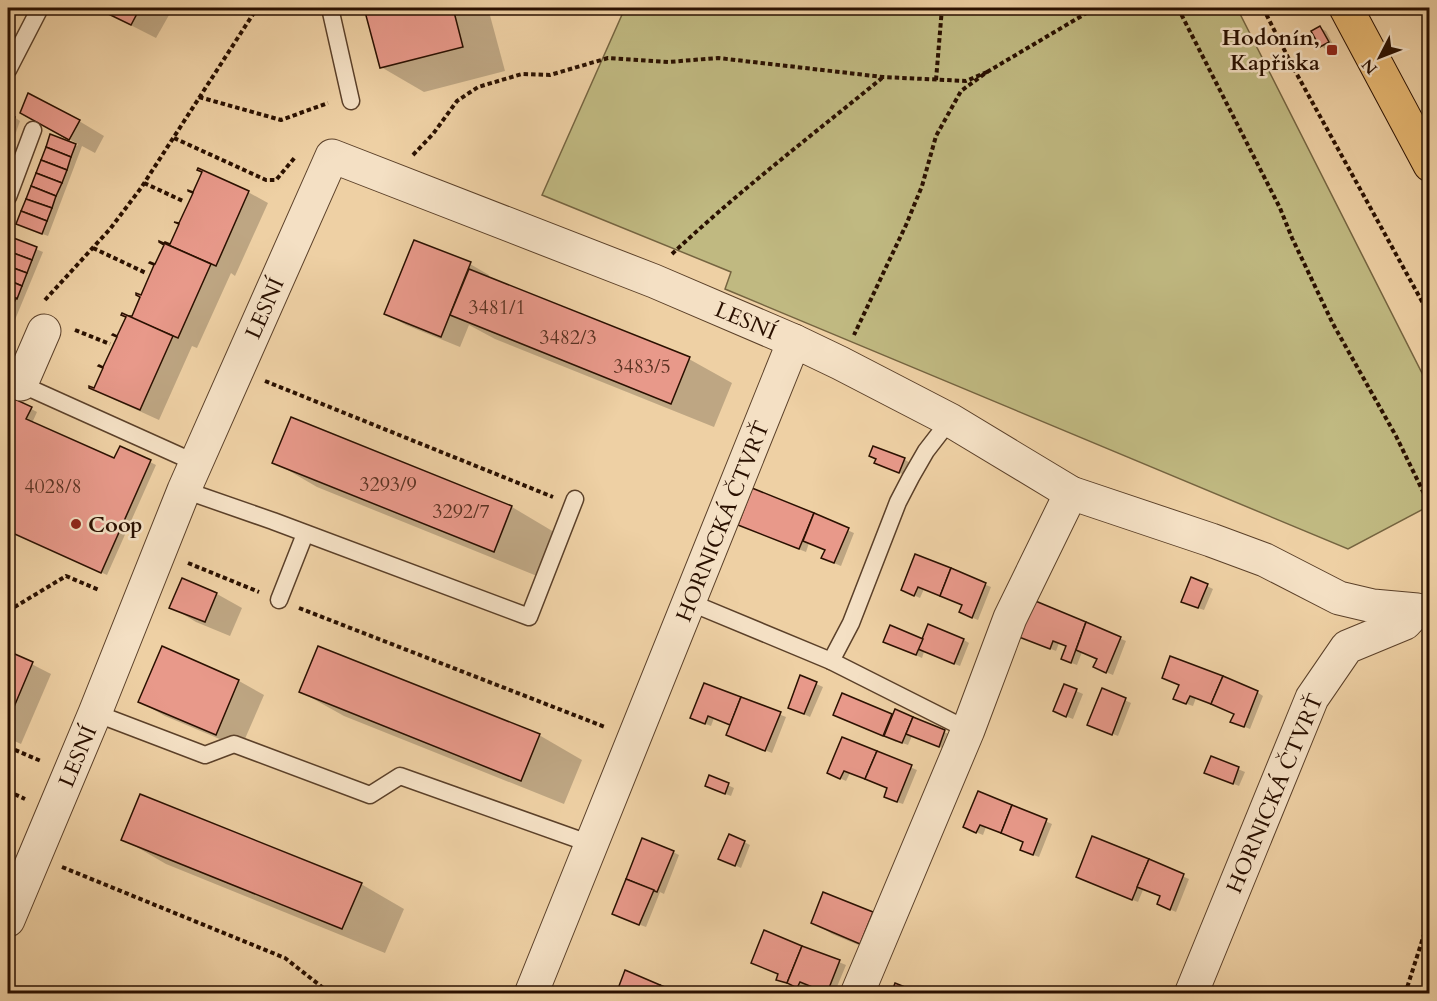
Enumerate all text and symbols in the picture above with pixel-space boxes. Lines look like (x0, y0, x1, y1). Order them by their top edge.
place label: Hodonín, Kapřiska (1222, 23, 1320, 78)
north arrow (1350, 27, 1410, 87)
marker: Hodonín, Kapřiska (1325, 43, 1339, 57)
text: N (1357, 54, 1382, 79)
street label: LESNÍ (238, 273, 292, 344)
house number: 3481/1 (468, 294, 526, 321)
street label: LESNÍ (710, 295, 781, 347)
house number: 3482/3 (539, 324, 597, 351)
house number: 3483/5 (613, 353, 671, 380)
street label: HORNICKÁ ČTVRŤ (669, 416, 777, 626)
house number: 3293/9 (359, 471, 417, 498)
house number: 4028/8 (24, 473, 82, 500)
house number: 3292/7 (432, 498, 490, 525)
place label: Coop (88, 510, 143, 540)
marker: Coop (69, 517, 83, 531)
street label: HORNICKÁ ČTVRŤ (1219, 689, 1331, 898)
street label: LESNÍ (52, 721, 104, 792)

